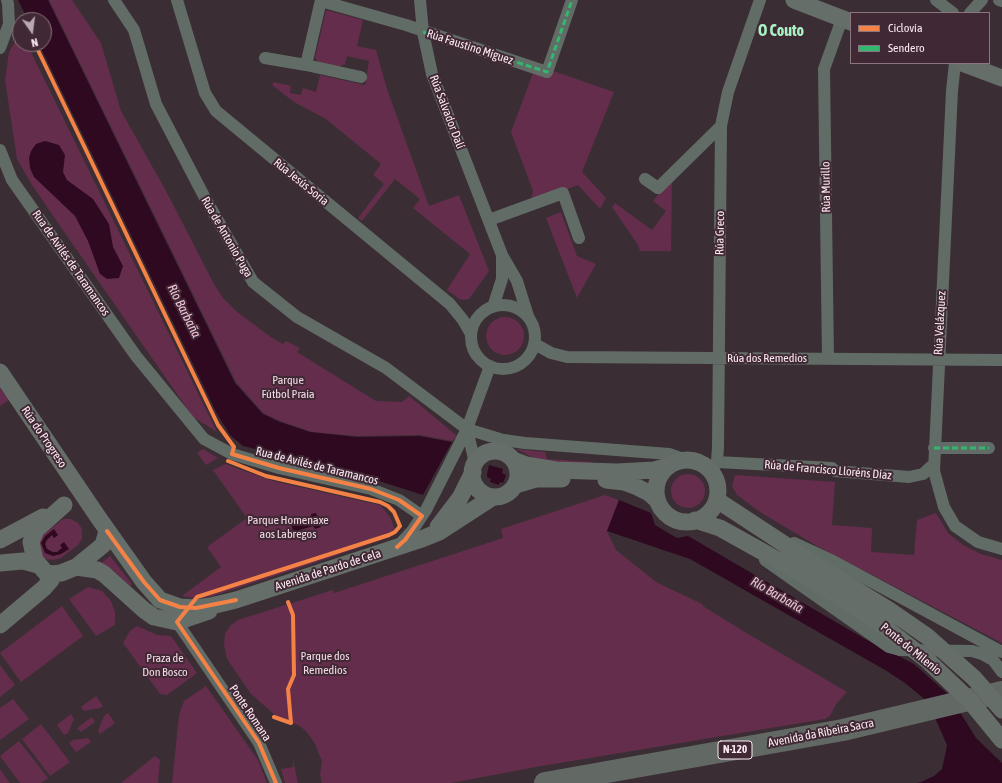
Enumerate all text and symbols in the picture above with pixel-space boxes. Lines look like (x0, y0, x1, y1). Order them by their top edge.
north arrow (12, 12, 52, 52)
legend (850, 12, 990, 64)
district label: O Couto (758, 21, 804, 41)
text: Ciclovía (888, 21, 922, 35)
street label: Rúa Faustino Míguez (425, 26, 515, 68)
text: N (30, 36, 39, 49)
text: Sendero (888, 41, 925, 55)
street label: Rúa Salvador Dalí (426, 73, 468, 151)
street label: Rúa Jesús Soria (271, 155, 331, 209)
street label: Rúa Murillo (818, 161, 834, 213)
street label: Rúa de Antonio Puga (198, 194, 256, 280)
street label: Rua de Avilés de Taramancos (29, 207, 113, 319)
street label: Rúa Greco (712, 211, 728, 255)
water label: Río Barbaña (164, 282, 204, 340)
street label: Rúa Velázquez (931, 291, 949, 355)
street label: Rúa dos Remedios (727, 351, 807, 365)
park label: Parque Fútbol Praia (261, 373, 315, 401)
street label: Rúa do Progreso (18, 404, 70, 470)
street label: Rua de Avilés de Taramancos (254, 444, 380, 488)
street label: Rúa de Francisco Lloréns Díaz (764, 457, 892, 483)
park label: Parque Homenaxe aos Labregos (247, 513, 329, 541)
street label: Avenida de Pardo de Cela (273, 546, 383, 594)
water label: Río Barbaña (748, 574, 806, 616)
street label: Ponte do Milenio (878, 620, 944, 678)
park label: Parque dos Remedios (301, 649, 349, 677)
park label: Praza de Don Bosco (142, 651, 188, 679)
street label: Ponte Romana (226, 682, 274, 744)
street label: Avenida da Ribeira Sacra (767, 716, 875, 750)
road number: N-120 (718, 741, 752, 759)

